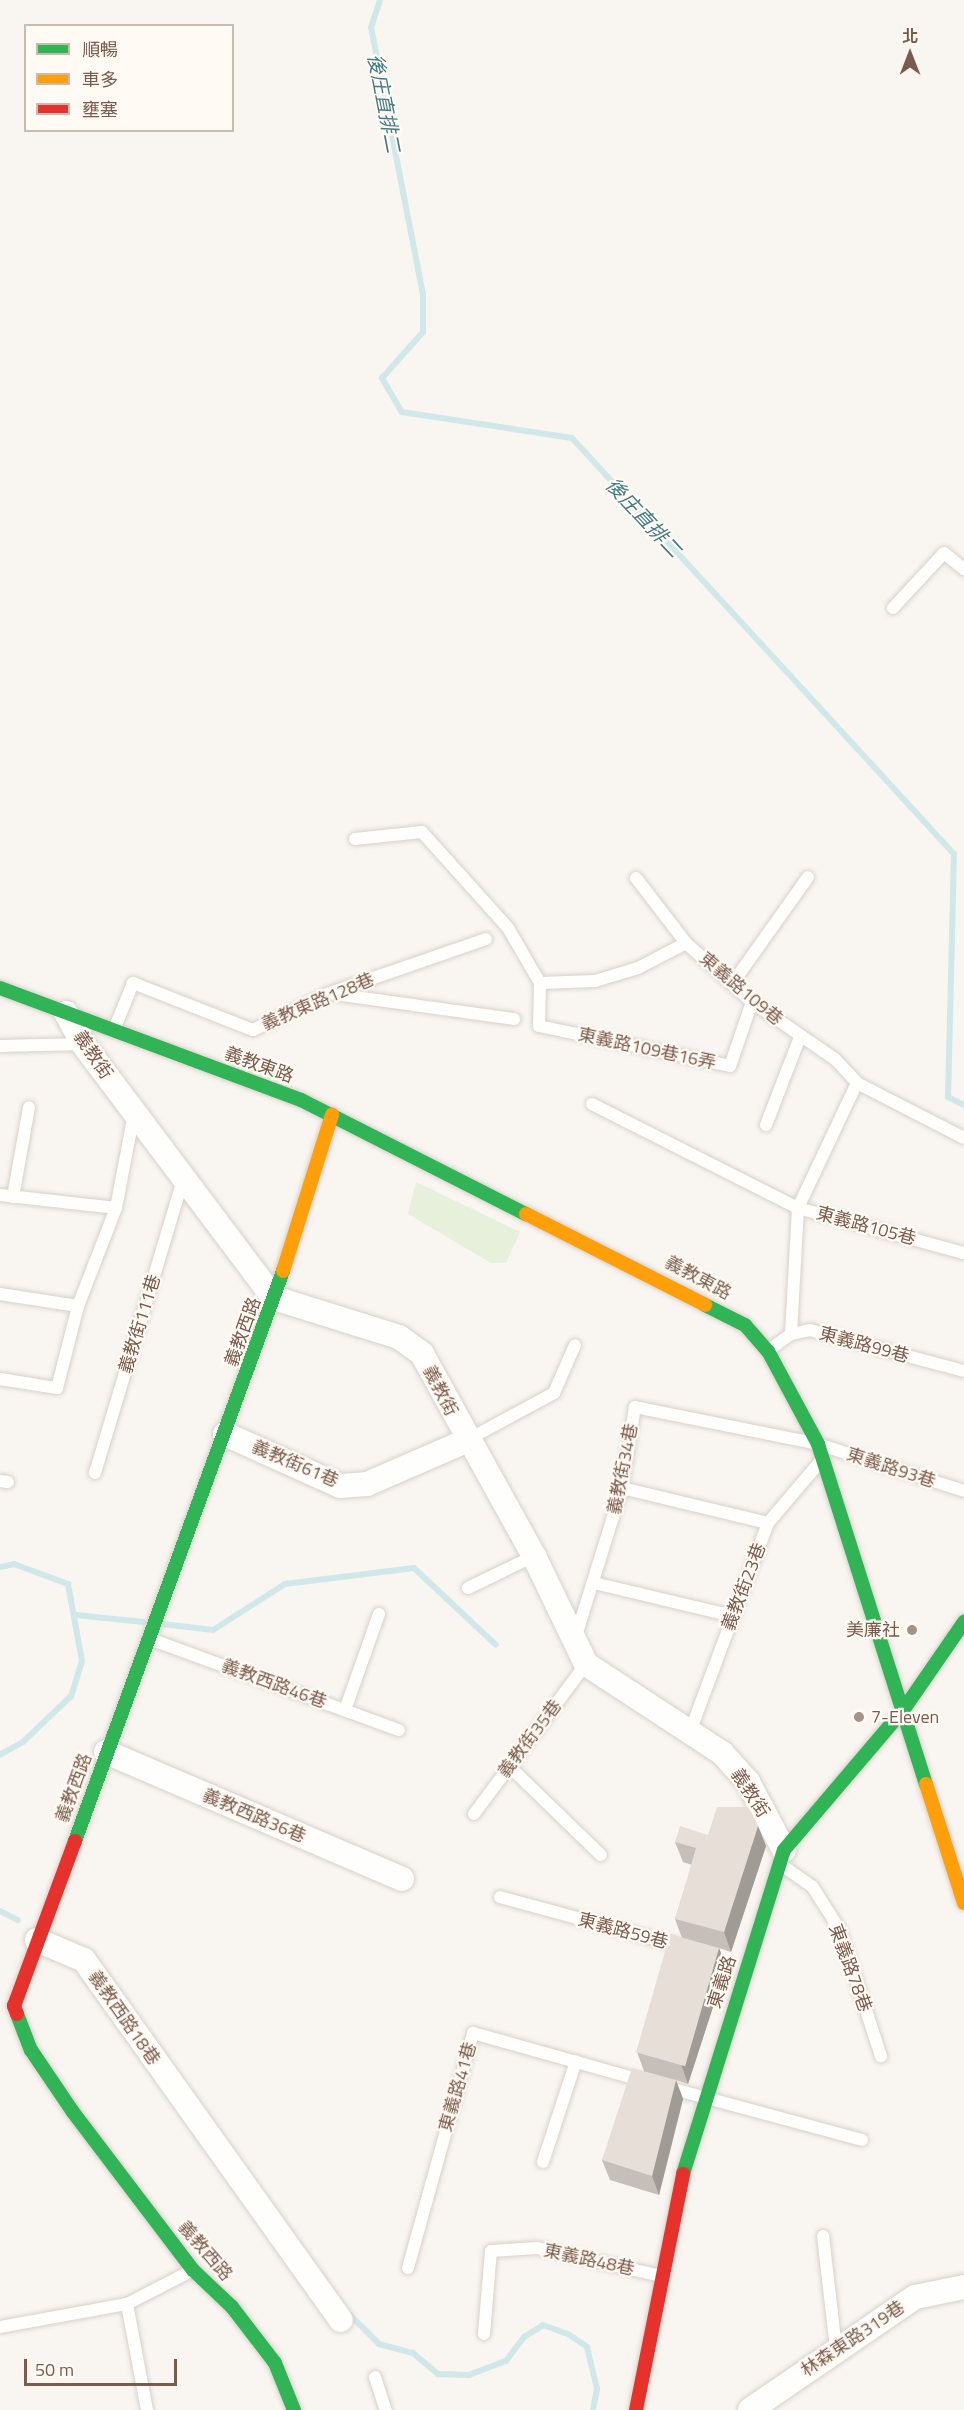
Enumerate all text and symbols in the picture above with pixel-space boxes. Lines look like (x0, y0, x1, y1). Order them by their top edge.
legend (24, 24, 234, 132)
north arrow (880, 24, 940, 84)
text: 北 (902, 24, 918, 48)
text: 順暢 (82, 36, 118, 63)
water label: 後庄直排二 (364, 52, 406, 154)
text: 車多 (82, 66, 118, 93)
text: 壅塞 (82, 96, 118, 123)
water label: 後庄直排二 (601, 472, 687, 562)
street label: 東義路109巷 (695, 948, 787, 1030)
street label: 義教東路128巷 (258, 969, 378, 1035)
street label: 東義路109巷16弄 (576, 1024, 718, 1074)
street label: 義教街 (69, 1027, 117, 1083)
street label: 義教東路 (221, 1043, 297, 1087)
street label: 東義路105巷 (814, 1202, 918, 1250)
street label: 義教東路 (661, 1252, 735, 1304)
street label: 義教街111巷 (115, 1272, 165, 1376)
street label: 義教西路 (221, 1294, 265, 1370)
street label: 東義路99巷 (817, 1323, 911, 1367)
street label: 義教街 (418, 1362, 462, 1420)
street label: 義教街34巷 (604, 1422, 642, 1516)
street label: 義教街61巷 (248, 1436, 342, 1492)
street label: 東義路93巷 (844, 1443, 938, 1493)
street label: 義教街23巷 (717, 1540, 771, 1634)
place label: 美廉社 (846, 1619, 900, 1641)
marker: 美廉社 (905, 1623, 919, 1637)
street label: 義教西路46巷 (219, 1655, 329, 1713)
street label: 義教街35巷 (494, 1696, 566, 1782)
place label: 7-Eleven (871, 1706, 939, 1728)
marker: 7-Eleven (852, 1710, 866, 1724)
street label: 義教西路 (52, 1750, 96, 1826)
street label: 義教街 (726, 1764, 774, 1822)
street label: 義教西路36巷 (199, 1785, 309, 1847)
street label: 東義路59巷 (576, 1909, 670, 1953)
street label: 東義路78巷 (824, 1921, 876, 2015)
street label: 東義路 (703, 1953, 741, 2011)
street label: 義教西路18巷 (84, 1967, 164, 2069)
street label: 東義路41巷 (435, 2040, 481, 2134)
street label: 義教西路 (173, 2217, 237, 2285)
street label: 東義路48巷 (542, 2240, 636, 2280)
street label: 林森東路319巷 (797, 2296, 909, 2382)
scale bar (27, 2347, 180, 2385)
text: 50 m (35, 2356, 74, 2383)

